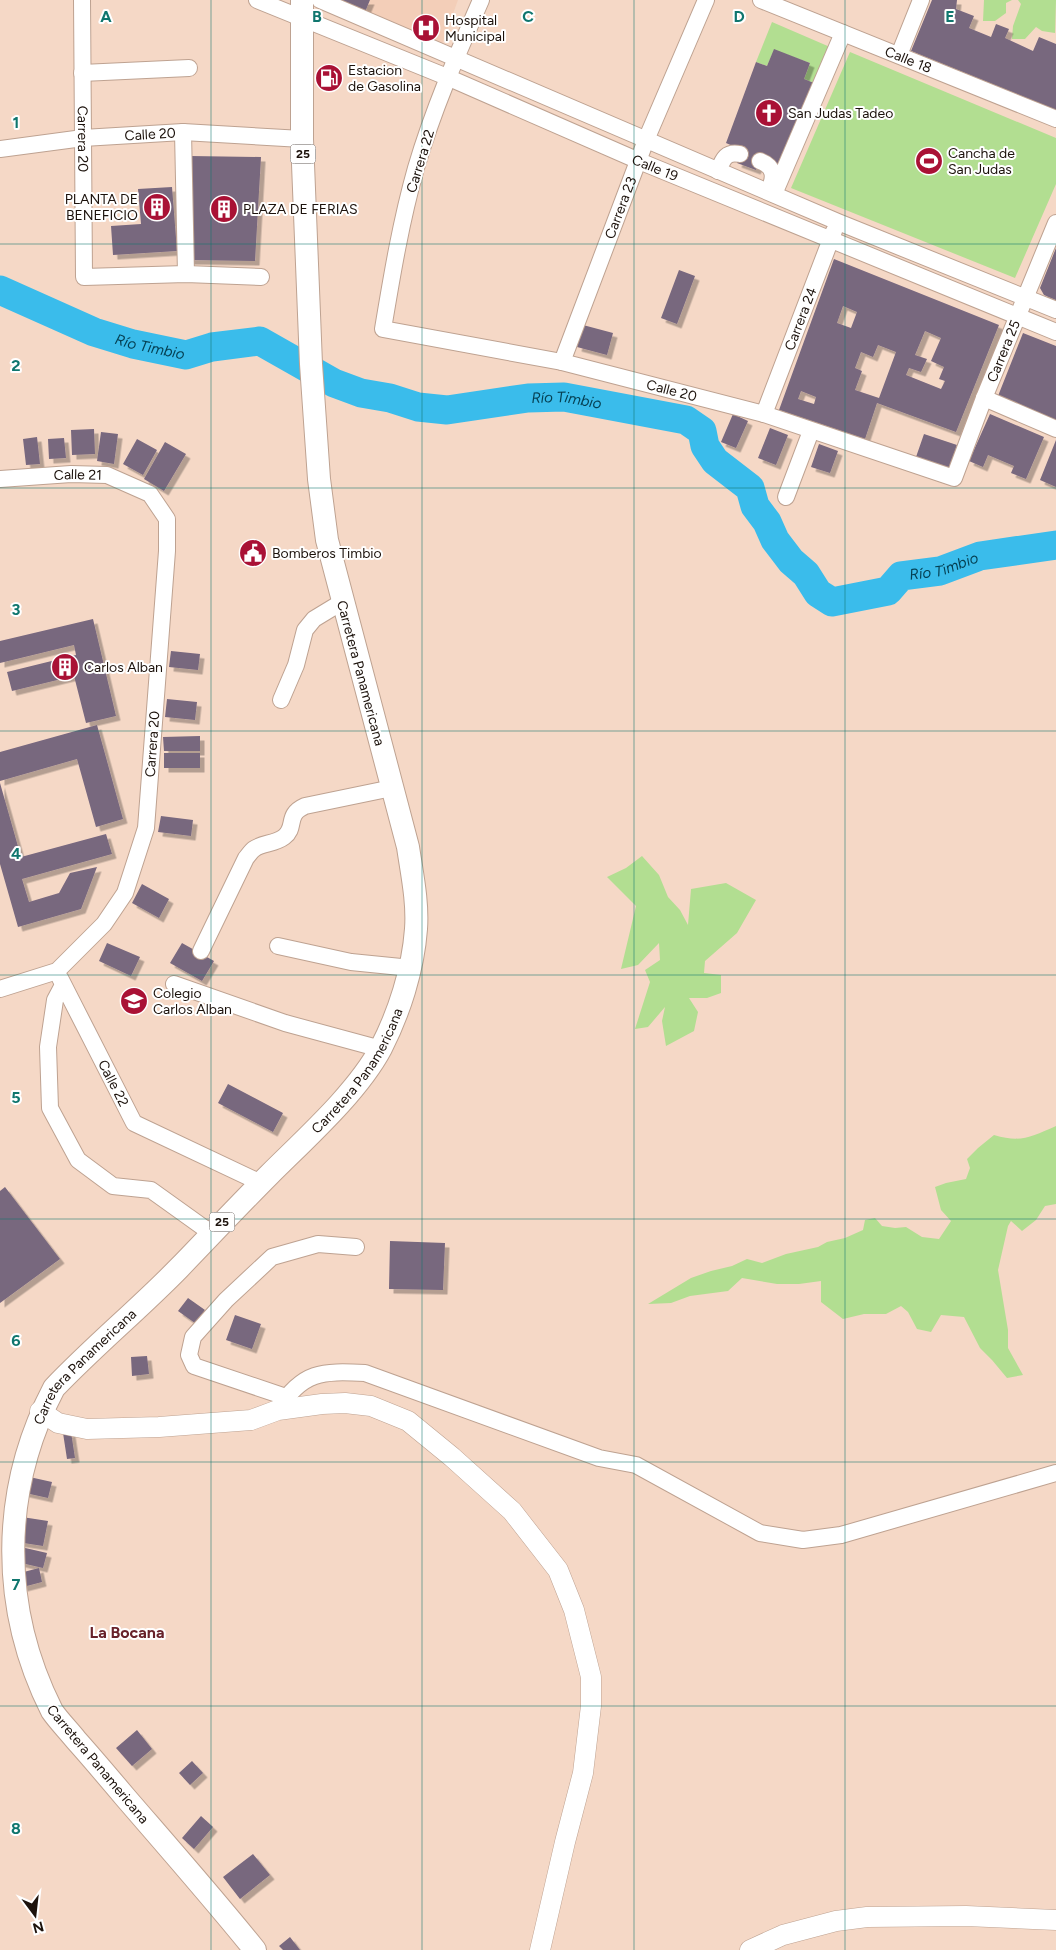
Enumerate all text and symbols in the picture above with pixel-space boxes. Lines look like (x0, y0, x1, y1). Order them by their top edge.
text: A (100, 7, 112, 26)
text: B (312, 7, 322, 26)
text: C (522, 7, 534, 26)
text: D (733, 7, 745, 26)
text: E (945, 7, 955, 26)
place label: Hospital Municipal (445, 12, 505, 45)
hospital icon: Hospital Municipal (411, 13, 441, 43)
street label: Calle 18 (882, 43, 934, 77)
place label: Estacion de Gasolina (348, 62, 421, 95)
fuel station icon: Estacion de Gasolina (314, 63, 344, 93)
church icon: San Judas Tadeo (754, 98, 784, 128)
place label: San Judas Tadeo (788, 105, 893, 122)
street label: Carrera 20 (74, 106, 91, 172)
text: 1 (13, 113, 19, 132)
street label: Calle 20 (124, 124, 176, 144)
street label: Carrera 22 (403, 127, 438, 195)
road number: 25 (290, 144, 316, 164)
place label: Cancha de San Judas (948, 145, 1015, 178)
sports icon: Cancha de San Judas (914, 146, 944, 176)
street label: Calle 19 (629, 151, 681, 185)
street label: Carrera 23 (601, 174, 640, 241)
place label: PLANTA DE BENEFICIO (65, 191, 138, 224)
building icon: PLANTA DE BENEFICIO (142, 192, 172, 222)
building icon: PLAZA DE FERIAS (209, 194, 239, 224)
place label: PLAZA DE FERIAS (243, 201, 358, 218)
street label: Carrera 24 (781, 285, 821, 353)
street label: Carrera 25 (983, 318, 1024, 385)
water label: Río Timbio (113, 330, 187, 364)
text: 2 (11, 356, 21, 375)
street label: Calle 20 (645, 376, 699, 405)
water label: Río Timbio (531, 388, 604, 413)
street label: Calle 21 (53, 466, 102, 484)
public building icon: Bomberos Timbio (238, 538, 268, 568)
place label: Bomberos Timbio (272, 545, 382, 562)
water label: Río Timbio (908, 548, 981, 584)
street label: Carretera Panamericana (333, 599, 388, 748)
text: 3 (12, 600, 21, 619)
building icon: Carlos Alban (50, 652, 80, 682)
place label: Carlos Alban (84, 659, 163, 676)
street label: Carrera 20 (142, 710, 163, 778)
text: 4 (11, 844, 21, 863)
place label: Colegio Carlos Alban (153, 985, 232, 1018)
school or university icon: Colegio Carlos Alban (119, 986, 149, 1016)
street label: Carretera Panamericana (308, 1006, 407, 1137)
street label: Calle 22 (94, 1057, 132, 1110)
text: 5 (11, 1088, 21, 1107)
road number: 25 (210, 1212, 234, 1232)
street label: Carretera Panamericana (30, 1306, 140, 1427)
text: 6 (11, 1331, 21, 1350)
text: 7 (12, 1575, 21, 1594)
district label: La Bocana (90, 1623, 164, 1642)
street label: Carretera Panamericana (43, 1701, 152, 1827)
text: 8 (11, 1819, 21, 1838)
north arrow (10, 1890, 60, 1940)
text: N (31, 1917, 46, 1937)

